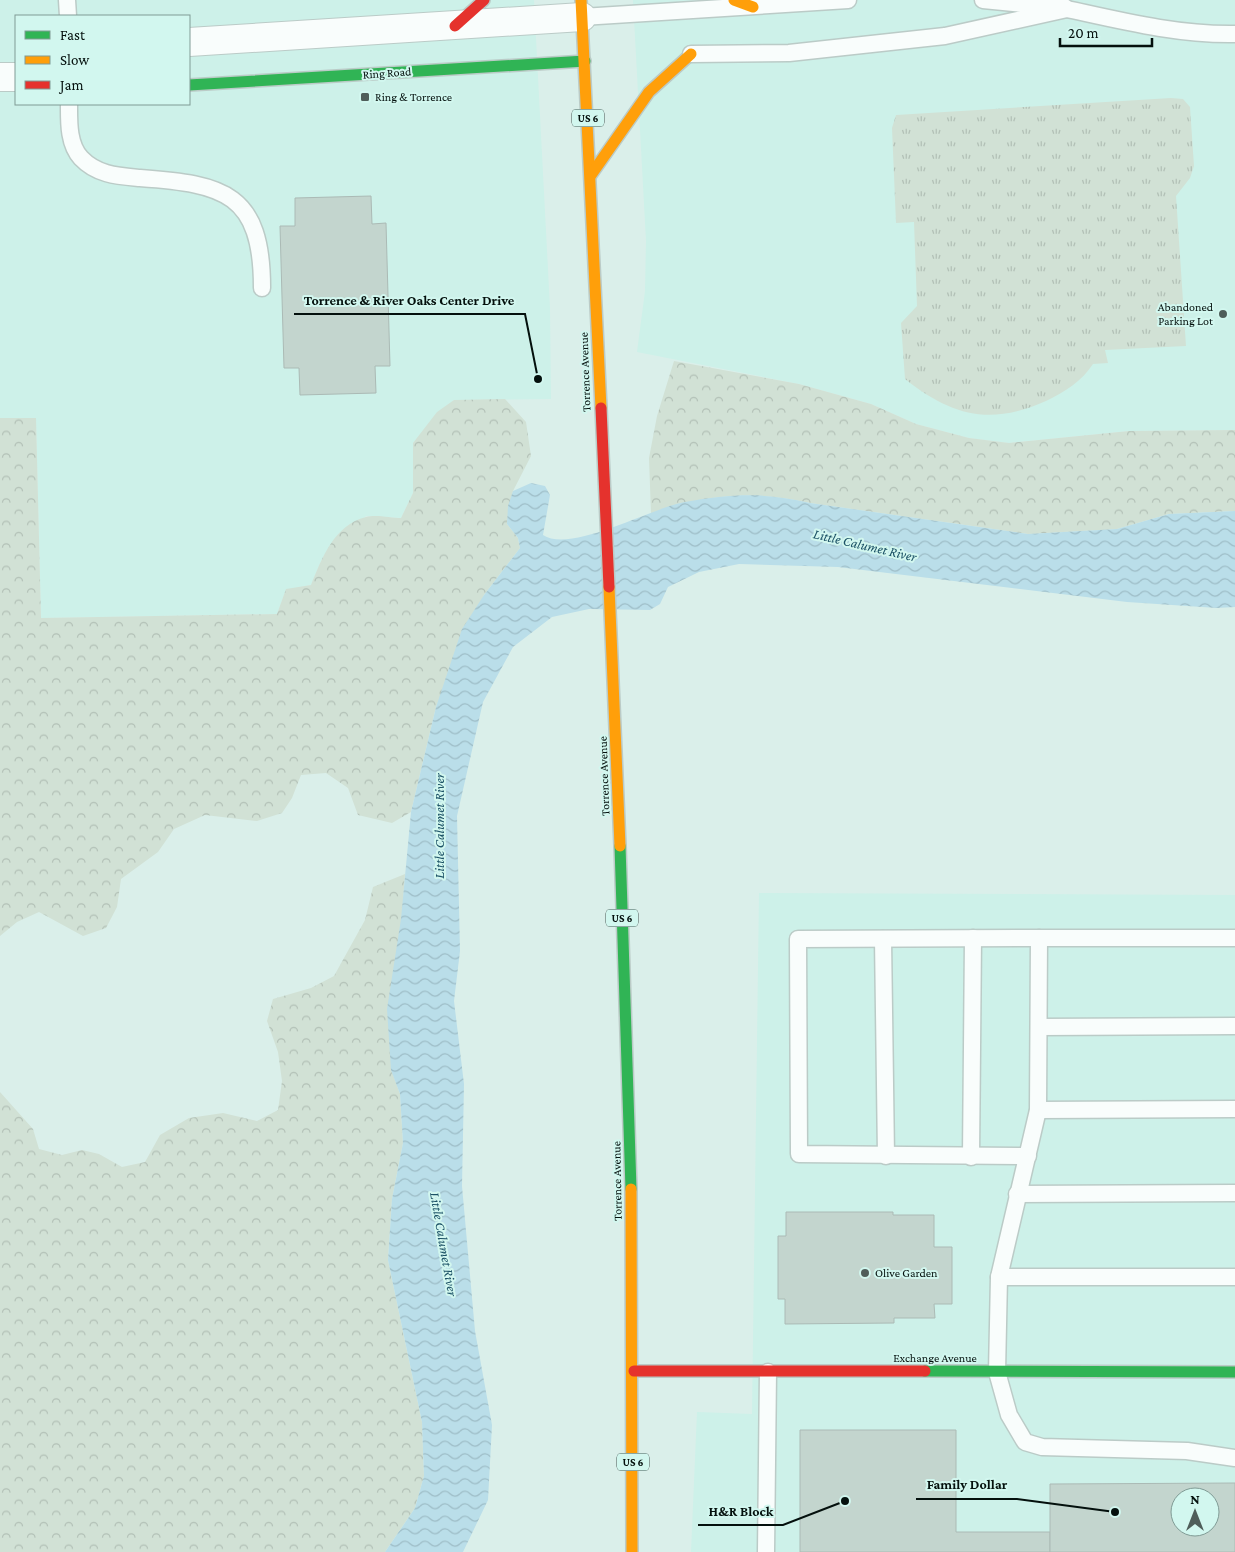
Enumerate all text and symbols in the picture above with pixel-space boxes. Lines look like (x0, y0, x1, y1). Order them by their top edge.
legend (15, 15, 190, 105)
scale bar (1060, 15, 1152, 47)
text: 20 m (1068, 25, 1099, 41)
text: Fast (60, 27, 86, 43)
text: Slow (60, 52, 90, 68)
street label: Ring Road (362, 64, 412, 82)
text: Jam (58, 77, 83, 94)
place label: Ring & Torrence (375, 90, 452, 104)
marker: Ring & Torrence (359, 91, 371, 103)
road number: US 6 (572, 110, 604, 126)
callout: Torrence & River Oaks Center Drive (294, 285, 525, 314)
text: Torrence & River Oaks Center Drive (304, 292, 515, 308)
place label: Abandoned Parking Lot (1158, 300, 1214, 328)
marker: Abandoned Parking Lot (1217, 308, 1229, 320)
street label: Torrence Avenue (577, 332, 593, 412)
water label: Little Calumet River (812, 525, 919, 565)
street label: Torrence Avenue (596, 736, 612, 816)
water label: Little Calumet River (431, 772, 447, 879)
road number: US 6 (606, 910, 638, 926)
street label: Torrence Avenue (609, 1141, 625, 1221)
water label: Little Calumet River (427, 1191, 461, 1298)
place label: Olive Garden (875, 1266, 938, 1280)
marker: Olive Garden (859, 1267, 871, 1279)
street label: Exchange Avenue (893, 1351, 977, 1365)
road number: US 6 (617, 1454, 649, 1470)
callout: Family Dollar (916, 1470, 1017, 1499)
text: Family Dollar (927, 1476, 1008, 1492)
north arrow (1170, 1487, 1220, 1537)
text: N (1190, 1491, 1200, 1507)
callout: H&R Block (698, 1496, 783, 1525)
text: H&R Block (709, 1503, 774, 1519)

